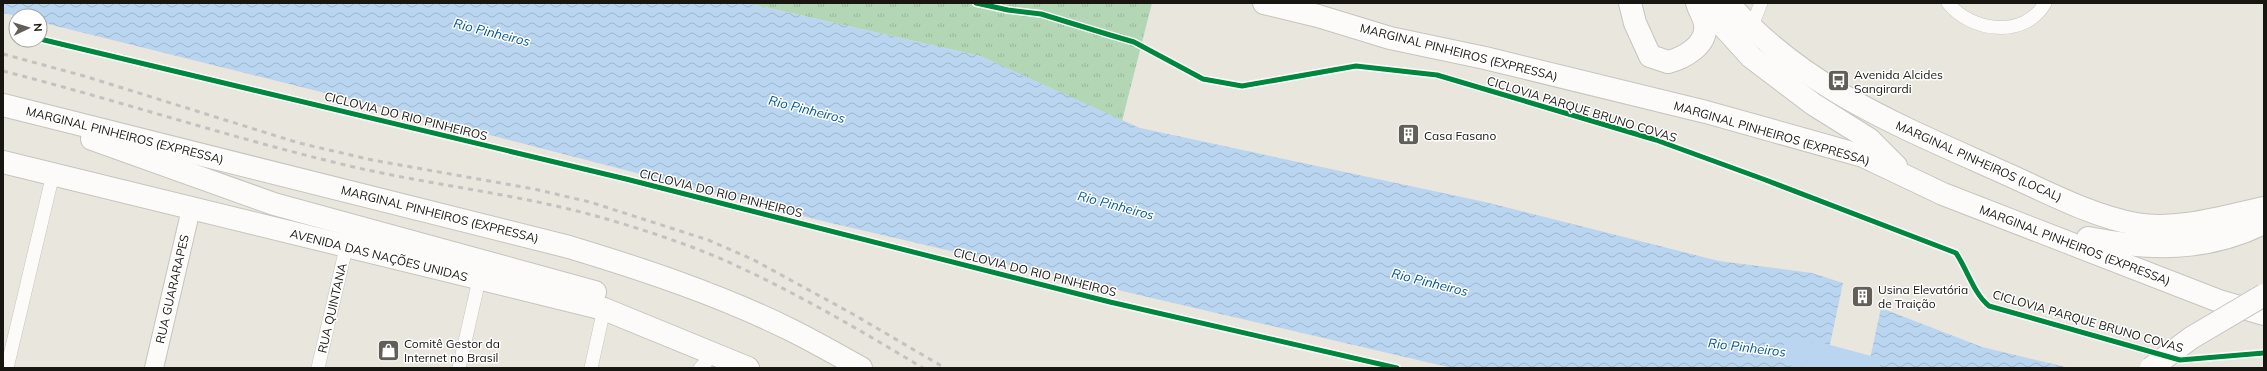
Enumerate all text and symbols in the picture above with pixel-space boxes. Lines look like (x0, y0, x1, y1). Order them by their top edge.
north arrow (8, 8, 48, 48)
water label: Rio Pinheiros (452, 15, 532, 49)
street label: MARGINAL PINHEIROS (EXPRESSA) (1359, 20, 1559, 84)
text: N (31, 23, 45, 32)
place label: Avenida Alcides Sangirardi (1854, 67, 1943, 96)
bus stop icon: Avenida Alcides Sangirardi (1825, 68, 1851, 94)
street label: CICLOVIA PARQUE BRUNO COVAS (1485, 73, 1679, 145)
street label: CICLOVIA DO RIO PINHEIROS (323, 88, 489, 144)
water label: Rio Pinheiros (767, 92, 847, 126)
street label: MARGINAL PINHEIROS (EXPRESSA) (1672, 98, 1872, 168)
street label: MARGINAL PINHEIROS (EXPRESSA) (25, 103, 225, 167)
street label: MARGINAL PINHEIROS (LOCAL) (1894, 117, 2064, 205)
building icon: Casa Fasano (1395, 122, 1421, 148)
place label: Casa Fasano (1424, 128, 1496, 143)
street label: CICLOVIA DO RIO PINHEIROS (638, 165, 804, 221)
street label: MARGINAL PINHEIROS (EXPRESSA) (340, 182, 540, 246)
water label: Rio Pinheiros (1076, 187, 1156, 223)
street label: MARGINAL PINHEIROS (EXPRESSA) (1977, 202, 2173, 288)
street label: AVENIDA DAS NAÇÕES UNIDAS (288, 226, 470, 284)
street label: RUA GUARARAPES (152, 233, 192, 345)
street label: CICLOVIA DO RIO PINHEIROS (952, 244, 1118, 300)
street label: RUA QUINTANA (314, 261, 350, 355)
water label: Rio Pinheiros (1390, 265, 1470, 299)
place label: Usina Elevatória de Traição (1878, 282, 1968, 311)
building icon: Usina Elevatória de Traição (1849, 283, 1875, 309)
street label: CICLOVIA PARQUE BRUNO COVAS (1991, 287, 2185, 355)
water label: Rio Pinheiros (1707, 334, 1787, 360)
place label: Comitê Gestor da Internet no Brasil (404, 336, 500, 365)
shop icon: Comitê Gestor da Internet no Brasil (375, 337, 401, 363)

